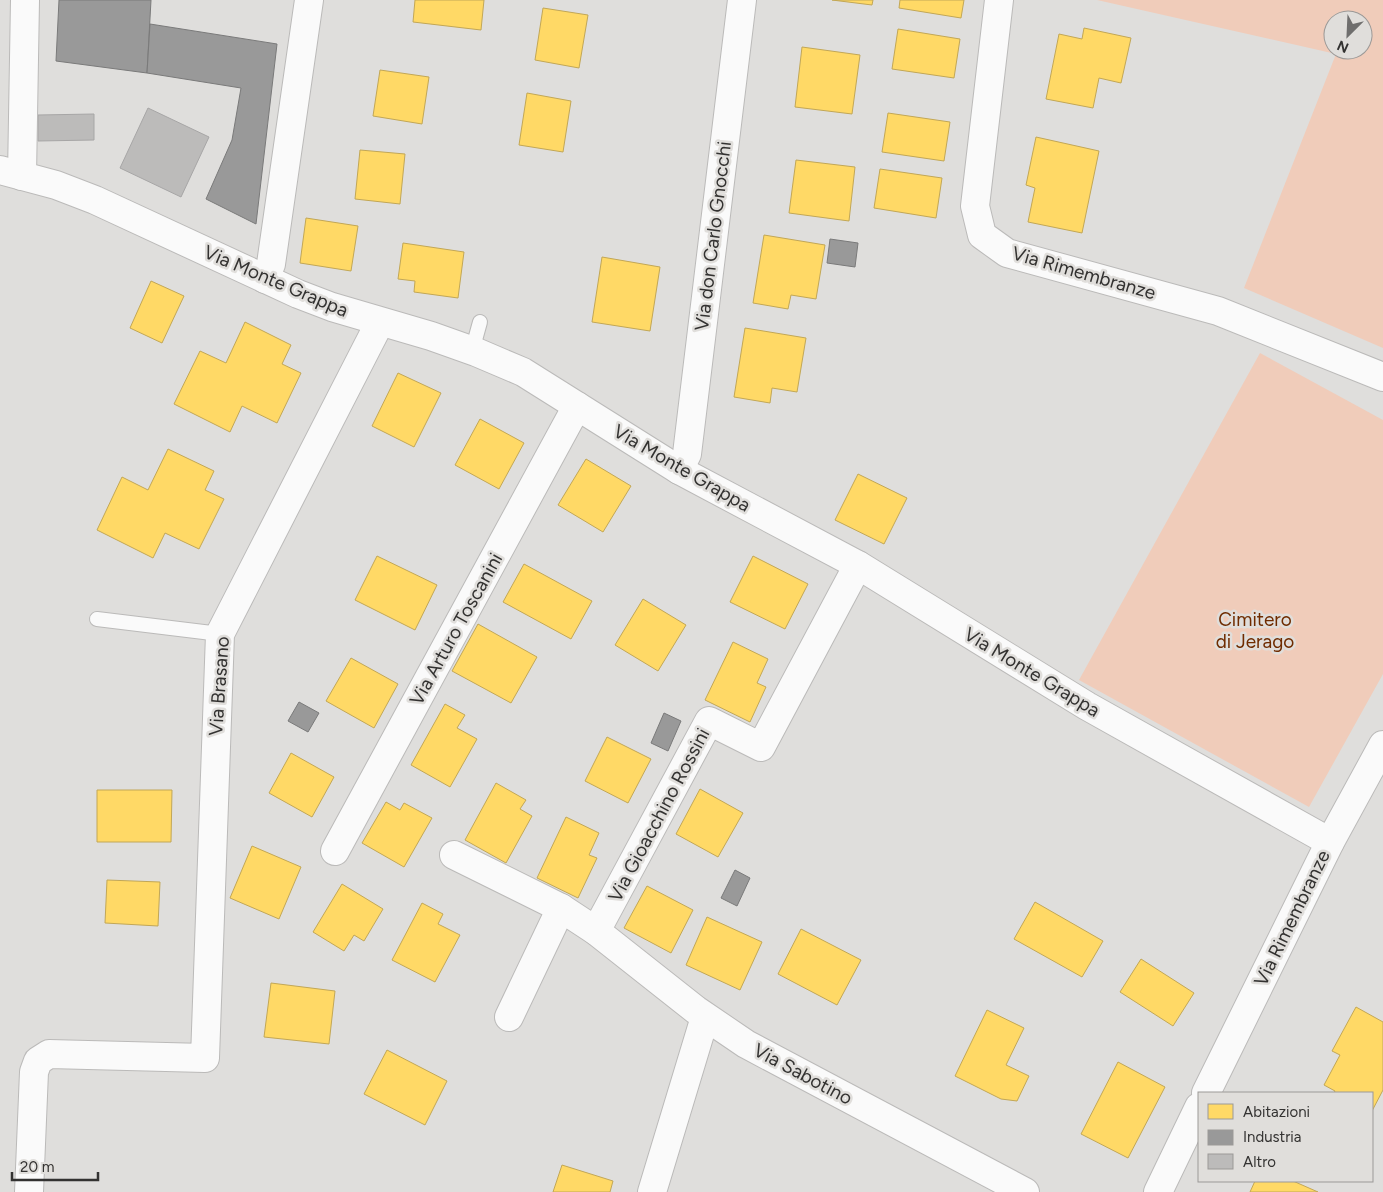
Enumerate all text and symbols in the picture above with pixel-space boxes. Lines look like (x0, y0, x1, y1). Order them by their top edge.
north arrow (1323, 10, 1373, 60)
text: N (1335, 36, 1351, 56)
street label: Via don Carlo Gnocchi (690, 140, 736, 332)
street label: Via Monte Grappa (200, 240, 352, 322)
street label: Via Rimembranze (1009, 241, 1159, 305)
street label: Via Monte Grappa (609, 419, 755, 517)
street label: Via Arturo Toscanini (405, 549, 507, 709)
park label: Cimitero di Jerago (1216, 608, 1294, 653)
street label: Via Monte Grappa (960, 622, 1104, 722)
street label: Via Brasano (204, 635, 234, 737)
street label: Via Gioacchino Rossini (603, 724, 715, 906)
street label: Via Rimembranze (1249, 846, 1335, 990)
street label: Via Sabotino (750, 1038, 856, 1110)
legend (1198, 1092, 1373, 1182)
text: Abitazioni (1243, 1103, 1310, 1121)
text: Industria (1243, 1128, 1301, 1146)
scale bar (12, 1150, 99, 1182)
text: Altro (1243, 1153, 1276, 1171)
text: 20 m (20, 1158, 54, 1176)

